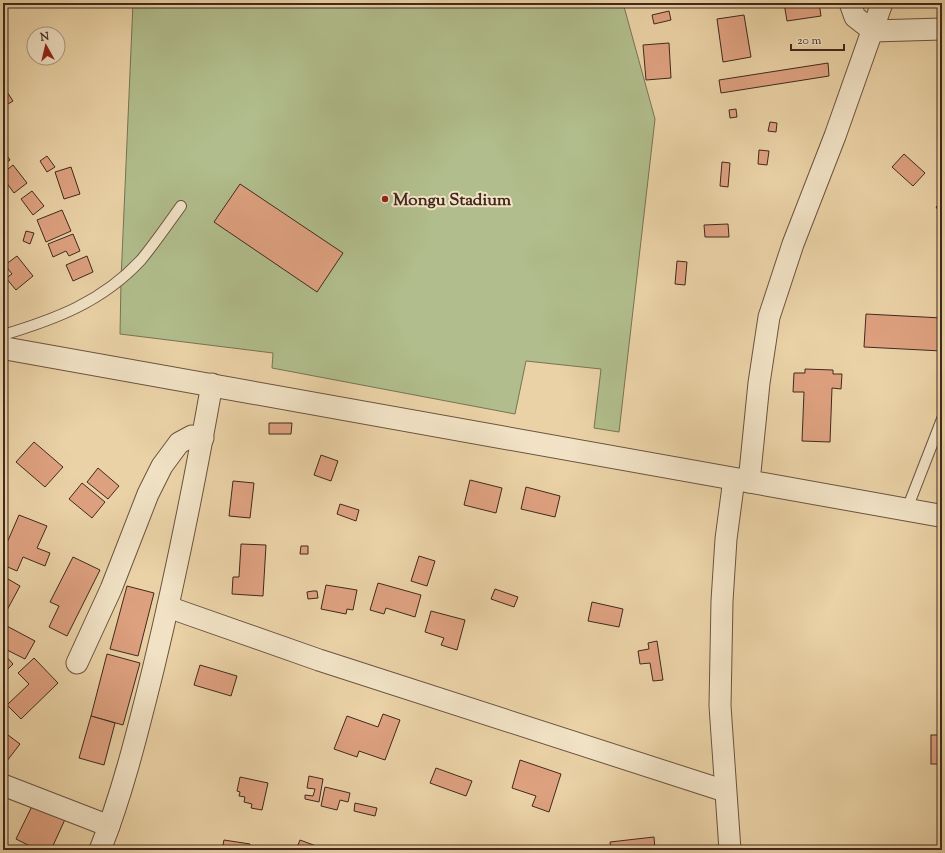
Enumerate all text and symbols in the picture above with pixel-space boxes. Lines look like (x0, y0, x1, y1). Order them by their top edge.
north arrow (26, 26, 66, 66)
scale bar (791, 26, 844, 52)
text: N (38, 29, 50, 46)
text: 20 m (797, 32, 822, 50)
place label: Mongu Stadium (393, 189, 512, 213)
marker: Mongu Stadium (380, 194, 390, 204)

